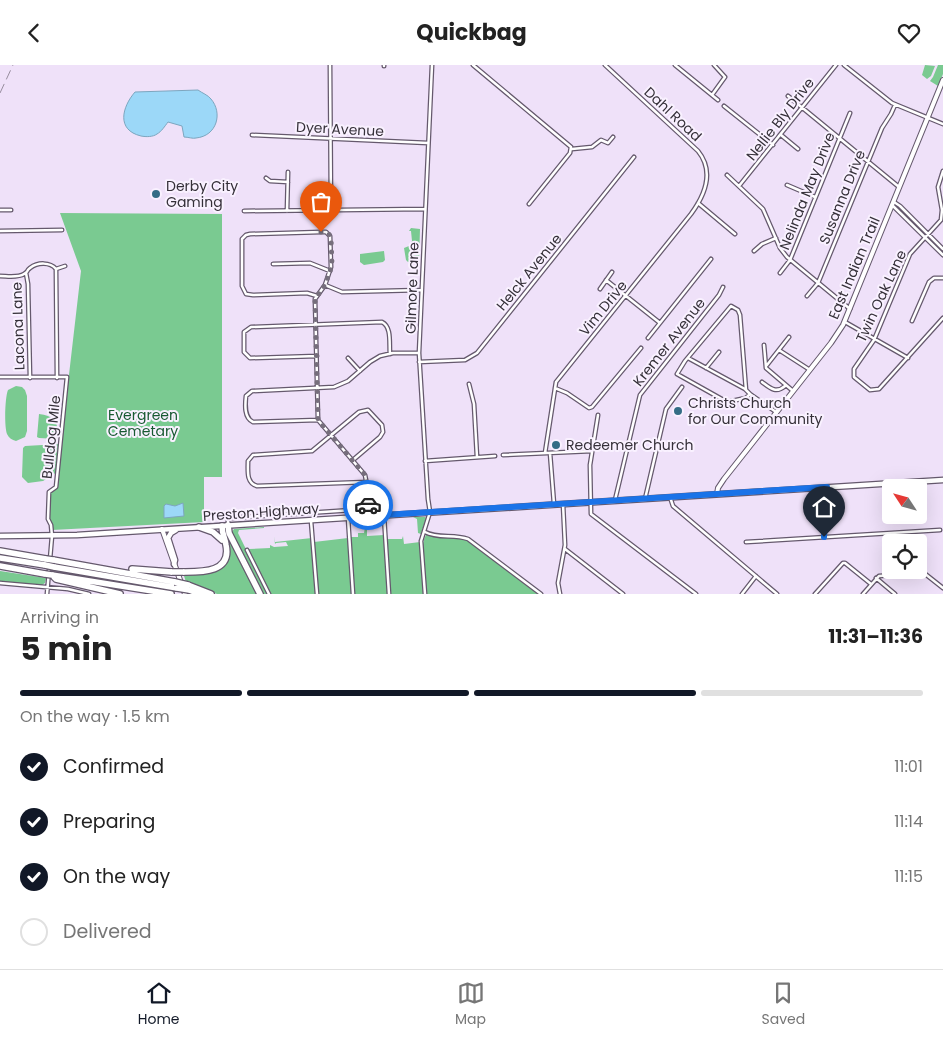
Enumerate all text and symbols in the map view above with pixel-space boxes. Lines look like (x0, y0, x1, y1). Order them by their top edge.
text: Quickbag (416, 17, 527, 48)
icon: back (20, 19, 48, 47)
icon: heart (895, 19, 923, 47)
street label: Nellie Bly Drive (741, 73, 819, 165)
street label: Dahl Road (640, 82, 706, 146)
street label: Dyer Avenue (296, 117, 385, 141)
street label: Nelinda May Drive (774, 129, 840, 253)
street label: Susanna Drive (814, 147, 870, 247)
place label: Derby City Gaming (166, 176, 238, 212)
pin (300, 181, 342, 232)
marker: Derby City Gaming (150, 188, 162, 200)
icon: bag (307, 188, 335, 216)
street label: East Indian Trail (823, 214, 885, 322)
street label: Helck Avenue (492, 229, 566, 315)
street label: Gilmore Lane (400, 241, 424, 334)
street label: Twin Oak Lane (851, 246, 911, 345)
street label: Vim Drive (574, 276, 632, 340)
street label: Lacona Lane (6, 281, 30, 370)
street label: Kremer Avenue (628, 293, 710, 390)
place label: Christs Church for Our Community (688, 393, 823, 429)
street label: Bulldog Mile (37, 394, 65, 480)
park label: Evergreen Cemetary (108, 405, 178, 441)
marker: Christs Church for Our Community (672, 405, 684, 417)
place label: Redeemer Church (566, 435, 693, 455)
marker: Redeemer Church (550, 439, 562, 451)
north arrow (882, 479, 928, 524)
map controls (882, 479, 927, 579)
courier (343, 480, 393, 530)
pin (803, 486, 845, 537)
icon: car (354, 491, 382, 519)
icon: home (810, 493, 838, 521)
street label: Preston Highway (202, 498, 320, 526)
button: locate (882, 534, 927, 579)
text: Arriving in (20, 606, 99, 629)
text: 11:31–11:36 (828, 623, 923, 650)
text: 5 min (20, 626, 112, 671)
text: On the way · 1.5 km (20, 705, 170, 728)
icon: check (20, 753, 48, 781)
text: Confirmed (63, 753, 164, 780)
text: 11:01 (894, 755, 923, 778)
icon: check (20, 808, 48, 836)
text: Preparing (63, 808, 155, 835)
text: 11:14 (894, 810, 923, 833)
icon: check (20, 863, 48, 891)
text: On the way (63, 863, 170, 890)
text: 11:15 (894, 865, 923, 888)
text: Delivered (63, 918, 152, 945)
tab: Home (138, 979, 180, 1030)
tab: Map (455, 979, 486, 1030)
tab: Saved (762, 979, 805, 1030)

